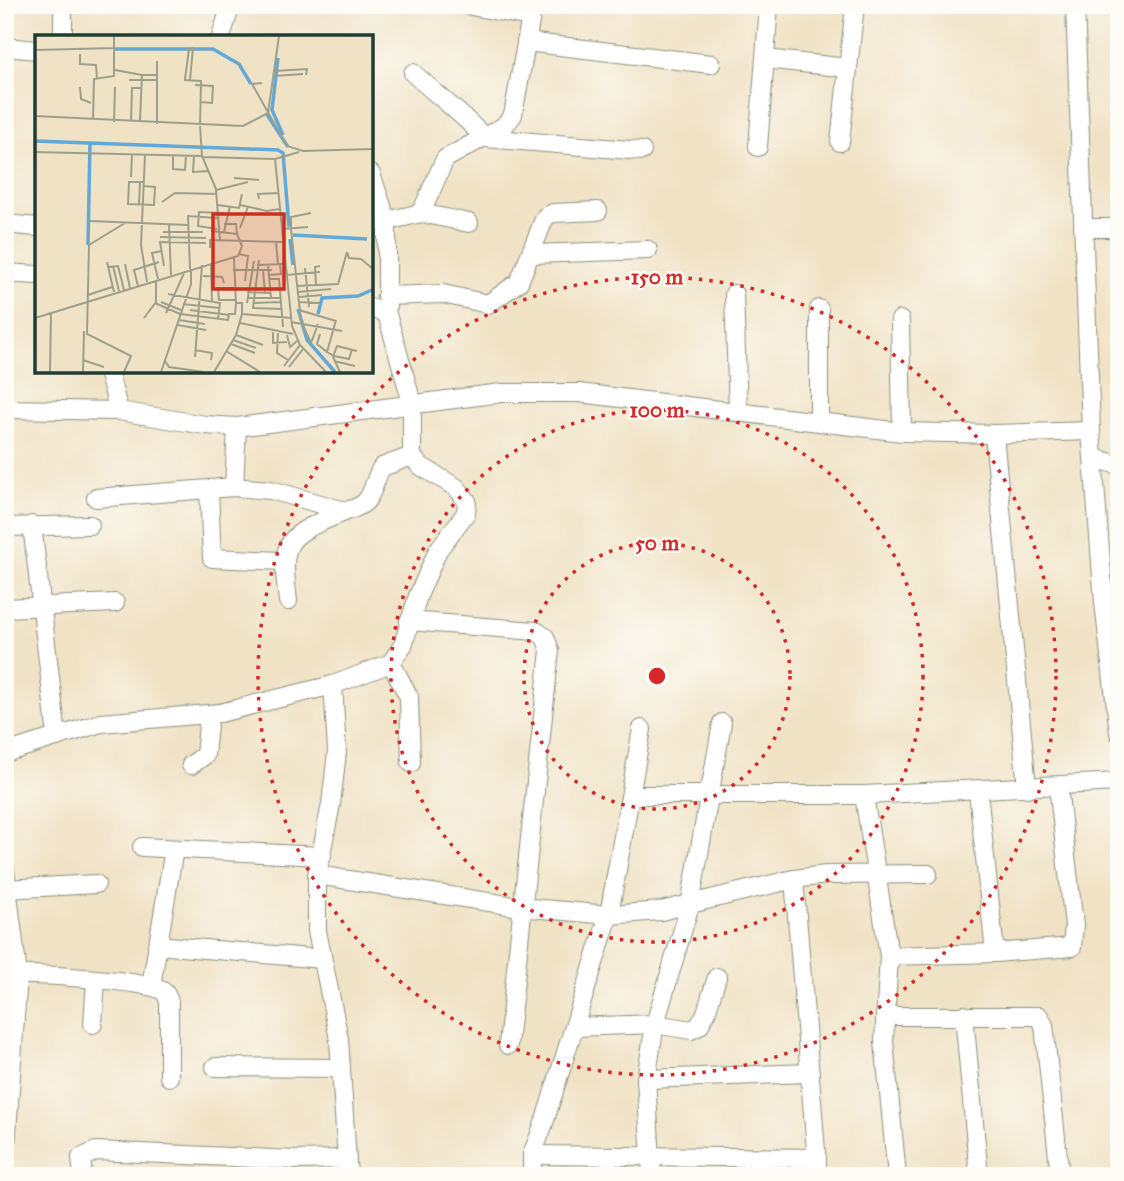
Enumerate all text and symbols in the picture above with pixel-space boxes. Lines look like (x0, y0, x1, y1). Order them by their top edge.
inset map (35, 35, 373, 373)
text: 150 m (631, 264, 683, 290)
text: 100 m (630, 397, 685, 423)
text: 50 m (635, 530, 679, 556)
centre of rings (645, 664, 669, 688)

